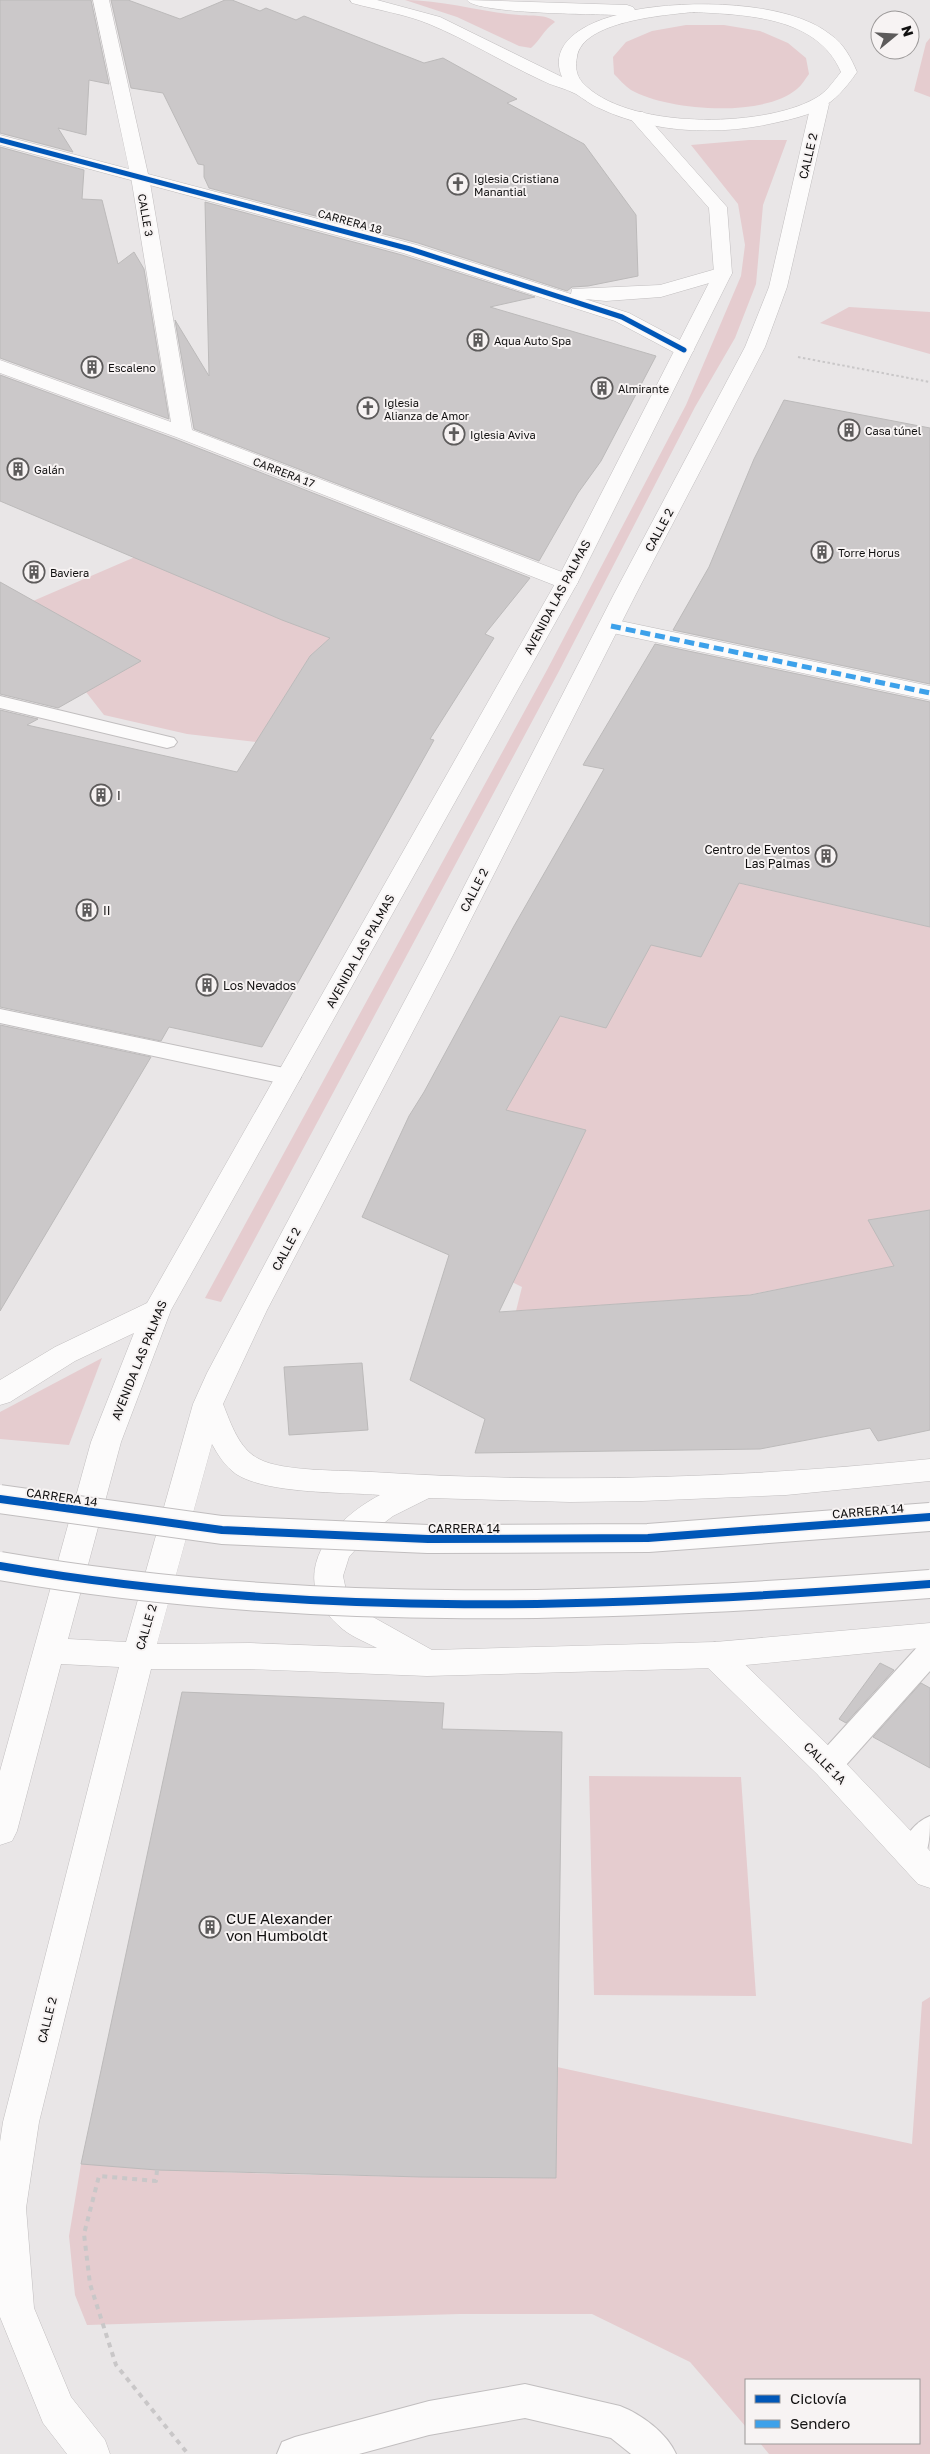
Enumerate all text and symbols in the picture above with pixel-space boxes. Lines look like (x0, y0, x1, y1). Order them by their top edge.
north arrow (870, 10, 920, 60)
text: N (898, 23, 918, 39)
street label: CALLE 2 (795, 131, 821, 181)
church icon: Iglesia Cristiana Manantial (446, 172, 470, 196)
place label: Iglesia Cristiana Manantial (474, 172, 559, 198)
street label: CALLE 3 (136, 193, 156, 237)
street label: CARRERA 18 (316, 206, 384, 236)
building icon: Aqua Auto Spa (466, 328, 490, 352)
place label: Aqua Auto Spa (494, 334, 571, 347)
building icon: Escaleno (80, 355, 104, 379)
place label: Escaleno (108, 361, 156, 374)
building icon: Almirante (590, 376, 614, 400)
place label: Almirante (618, 382, 669, 395)
church icon: Iglesia Alianza de Amor (356, 396, 380, 420)
place label: Iglesia Alianza de Amor (384, 396, 470, 422)
building icon: Casa túnel (837, 418, 861, 442)
church icon: Iglesia Aviva (442, 422, 466, 446)
place label: Casa túnel (865, 424, 922, 437)
place label: Iglesia Aviva (470, 428, 536, 441)
street label: CARRERA 17 (251, 454, 317, 490)
building icon: Galán (6, 457, 30, 481)
place label: Galán (34, 463, 64, 476)
street label: CALLE 2 (641, 506, 677, 554)
street label: AVENIDA LAS PALMAS (520, 537, 594, 657)
building icon: Torre Horus (810, 540, 834, 564)
place label: Torre Horus (838, 546, 900, 559)
building icon: Baviera (22, 560, 46, 584)
place label: Baviera (50, 566, 89, 579)
building icon: I (89, 783, 113, 807)
place label: I (117, 788, 121, 803)
place label: Centro de Eventos Las Palmas (704, 842, 810, 871)
building icon: Centro de Eventos Las Palmas (814, 844, 838, 868)
street label: CALLE 2 (457, 866, 491, 914)
street label: AVENIDA LAS PALMAS (322, 891, 398, 1011)
building icon: II (75, 898, 99, 922)
place label: II (103, 903, 111, 918)
building icon: Los Nevados (195, 973, 219, 997)
place label: Los Nevados (223, 978, 296, 993)
street label: CALLE 2 (268, 1225, 304, 1273)
street label: AVENIDA LAS PALMAS (108, 1298, 170, 1422)
street label: CARRERA 14 (25, 1485, 99, 1509)
street label: CARRERA 14 (832, 1500, 904, 1522)
street label: CARRERA 14 (428, 1521, 500, 1536)
street label: CALLE 2 (132, 1602, 160, 1652)
street label: CALLE 1A (801, 1739, 849, 1787)
place label: CUE Alexander von Humboldt (226, 1909, 333, 1944)
building icon: CUE Alexander von Humboldt (198, 1915, 222, 1939)
street label: CALLE 2 (34, 1995, 60, 2045)
legend (745, 2379, 920, 2444)
text: Ciclovía (790, 2389, 847, 2407)
text: Sendero (790, 2414, 850, 2432)

